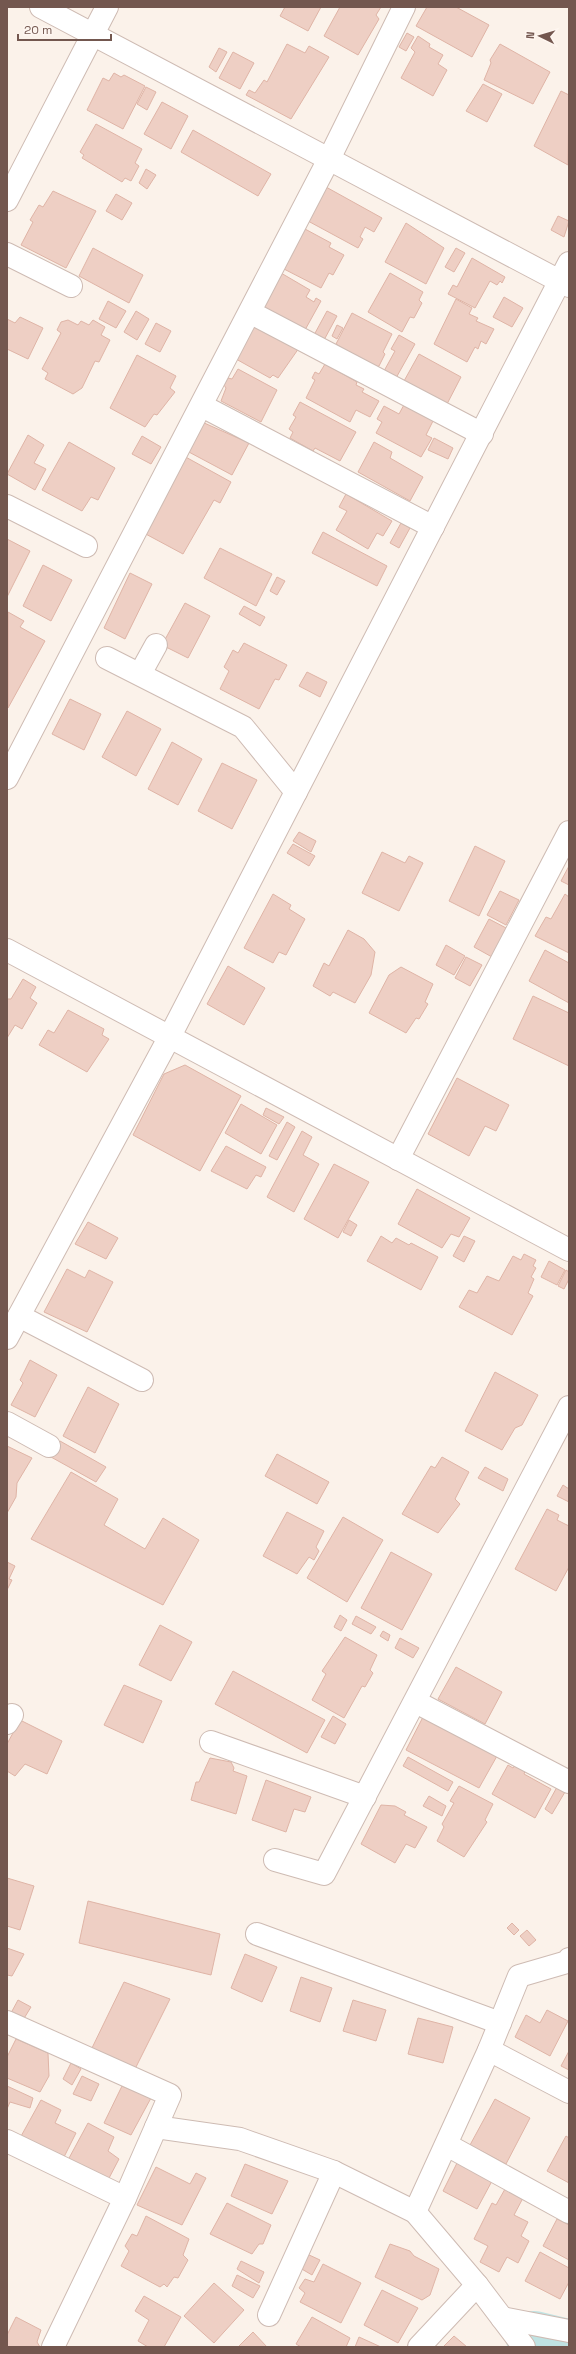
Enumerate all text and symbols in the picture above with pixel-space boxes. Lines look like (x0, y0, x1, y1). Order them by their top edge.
scale bar (18, 16, 111, 42)
north arrow (520, 16, 560, 56)
text: 20 m (24, 22, 52, 38)
text: N (523, 31, 537, 39)

